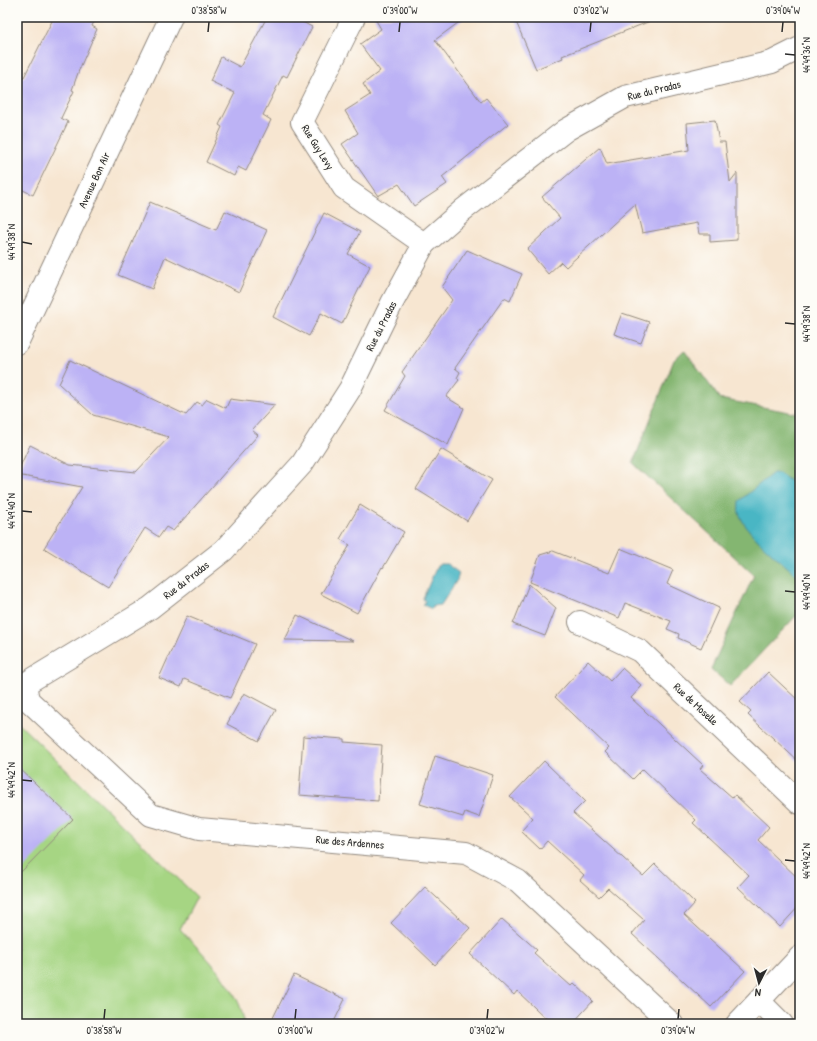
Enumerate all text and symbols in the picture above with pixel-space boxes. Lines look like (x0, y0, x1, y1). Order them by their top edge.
text: 0°38'58"W (192, 4, 227, 17)
text: 0°39'00"W (383, 4, 418, 17)
text: 0°39'02"W (574, 4, 609, 17)
text: 0°39'04"W (766, 4, 801, 17)
text: 44°49'36"N (800, 37, 813, 73)
street label: Rue du Pradas (626, 77, 682, 103)
street label: Rue Guy Levy (299, 122, 338, 172)
street label: Avenue Bon Air (75, 149, 113, 210)
text: 44°49'38"N (5, 224, 18, 260)
street label: Rue du Pradas (362, 299, 400, 353)
text: 44°49'38"N (800, 306, 813, 342)
text: 44°49'40"N (5, 493, 18, 529)
street label: Rue du Pradas (160, 558, 212, 602)
text: 44°49'40"N (800, 574, 813, 610)
street label: Rue de Moselle (671, 680, 722, 729)
text: 44°49'42"N (5, 762, 18, 798)
street label: Rue des Ardennes (315, 832, 385, 852)
text: 44°49'42"N (800, 843, 813, 879)
north arrow (739, 963, 779, 1003)
text: N (754, 986, 762, 1000)
text: 0°38'58"W (87, 1024, 122, 1037)
text: 0°39'00"W (278, 1024, 313, 1037)
text: 0°39'02"W (470, 1024, 505, 1037)
text: 0°39'04"W (661, 1024, 696, 1037)

